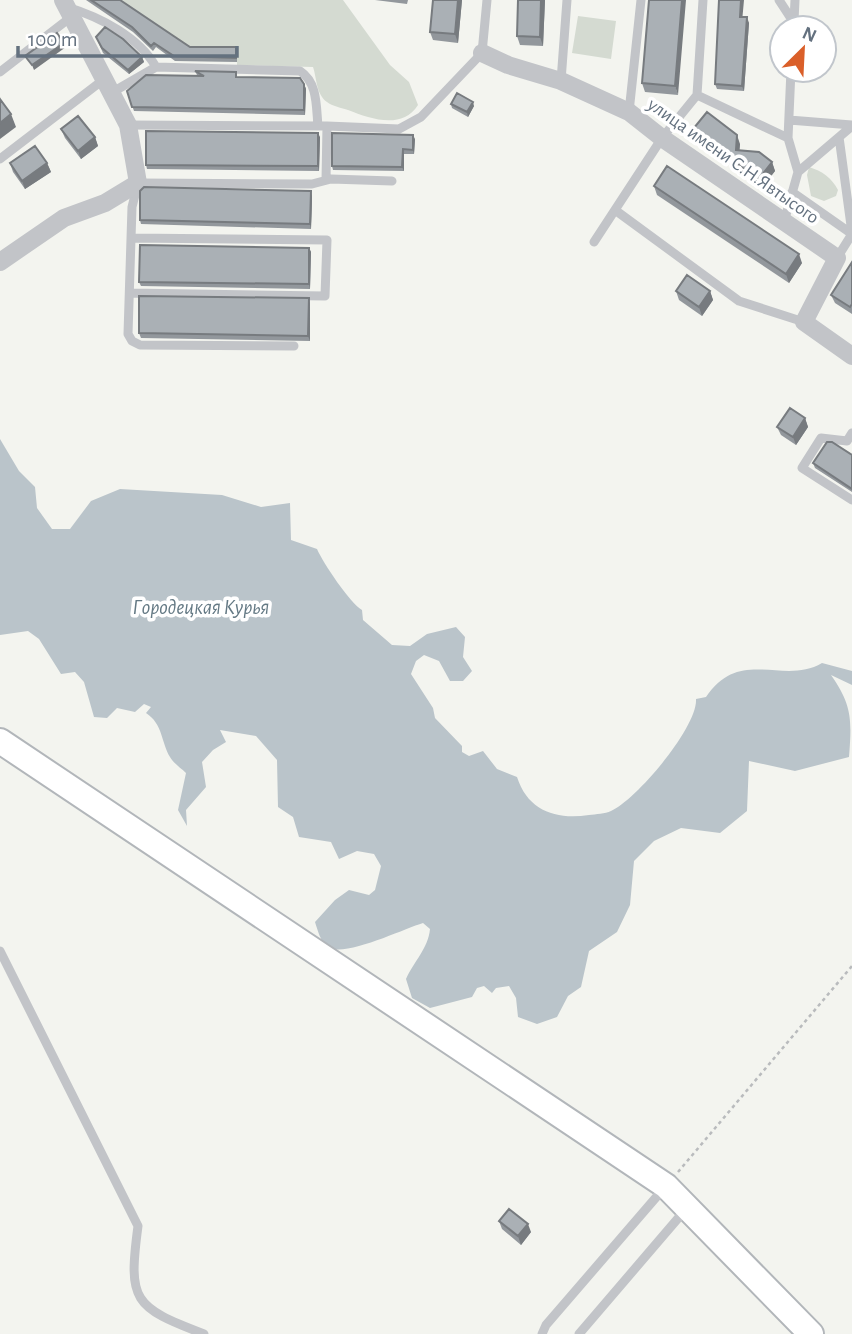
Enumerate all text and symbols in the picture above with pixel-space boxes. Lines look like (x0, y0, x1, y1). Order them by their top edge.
scale bar (18, 14, 236, 58)
north arrow (768, 14, 838, 84)
text: N (799, 23, 819, 46)
text: 100 m (28, 29, 78, 50)
street label: улица имени С.Н.Явтысого (643, 94, 822, 228)
water label: Городецкая Курья (133, 597, 269, 619)

